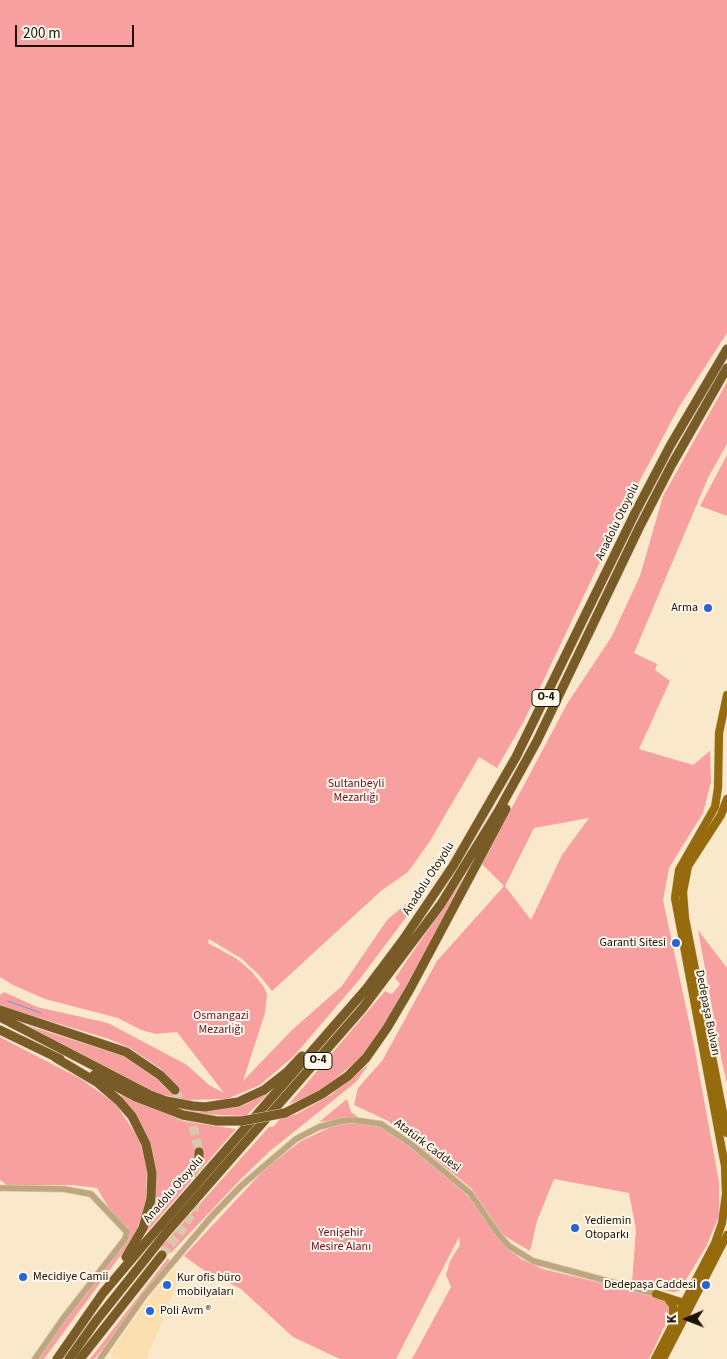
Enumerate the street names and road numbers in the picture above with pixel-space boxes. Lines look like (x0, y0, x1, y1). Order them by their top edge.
street label: Anadolu Otoyolu (593, 481, 643, 563)
road number: O-4 (532, 690, 560, 706)
street label: Anadolu Otoyolu (400, 840, 458, 918)
street label: Dedepaşa Bulvarı (692, 969, 722, 1057)
road number: O-4 (304, 1052, 332, 1070)
street label: Atatürk Caddesi (391, 1116, 463, 1176)
street label: Anadolu Otoyolu (141, 1153, 207, 1227)

